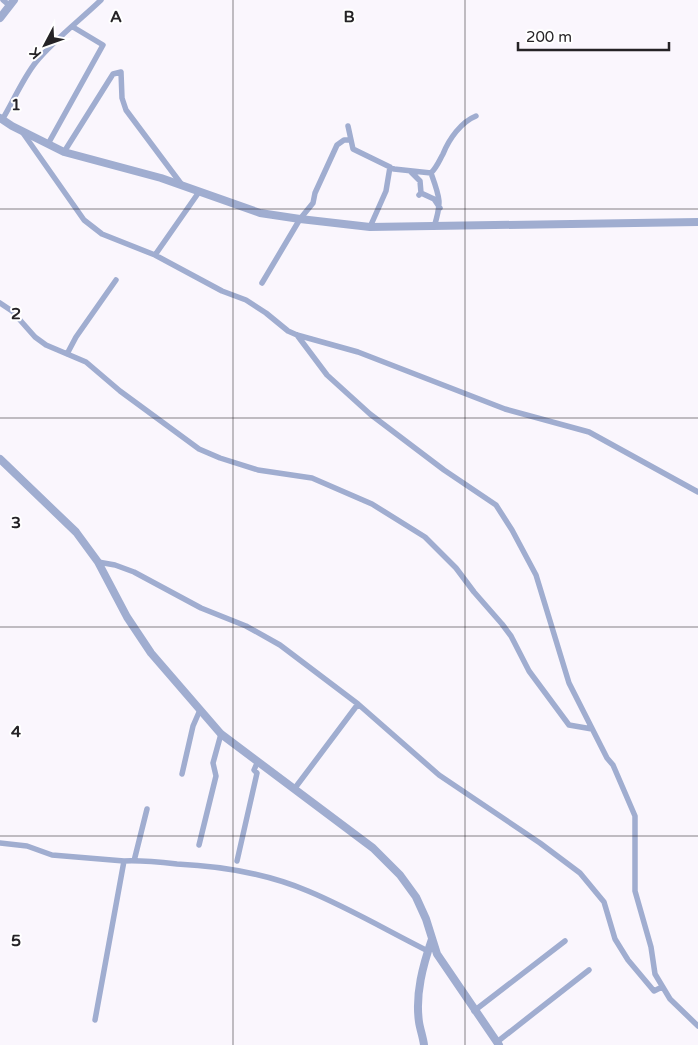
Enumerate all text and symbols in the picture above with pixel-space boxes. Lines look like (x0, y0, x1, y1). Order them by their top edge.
text: A (110, 7, 122, 27)
text: B (343, 7, 355, 27)
north arrow (20, 20, 70, 70)
scale bar (518, 20, 669, 52)
text: 200 m (526, 28, 572, 46)
text: K (26, 44, 45, 62)
text: 1 (11, 95, 21, 115)
text: 2 (11, 304, 21, 324)
text: 3 (11, 513, 21, 533)
text: 4 (11, 722, 21, 742)
text: 5 (11, 931, 21, 951)

